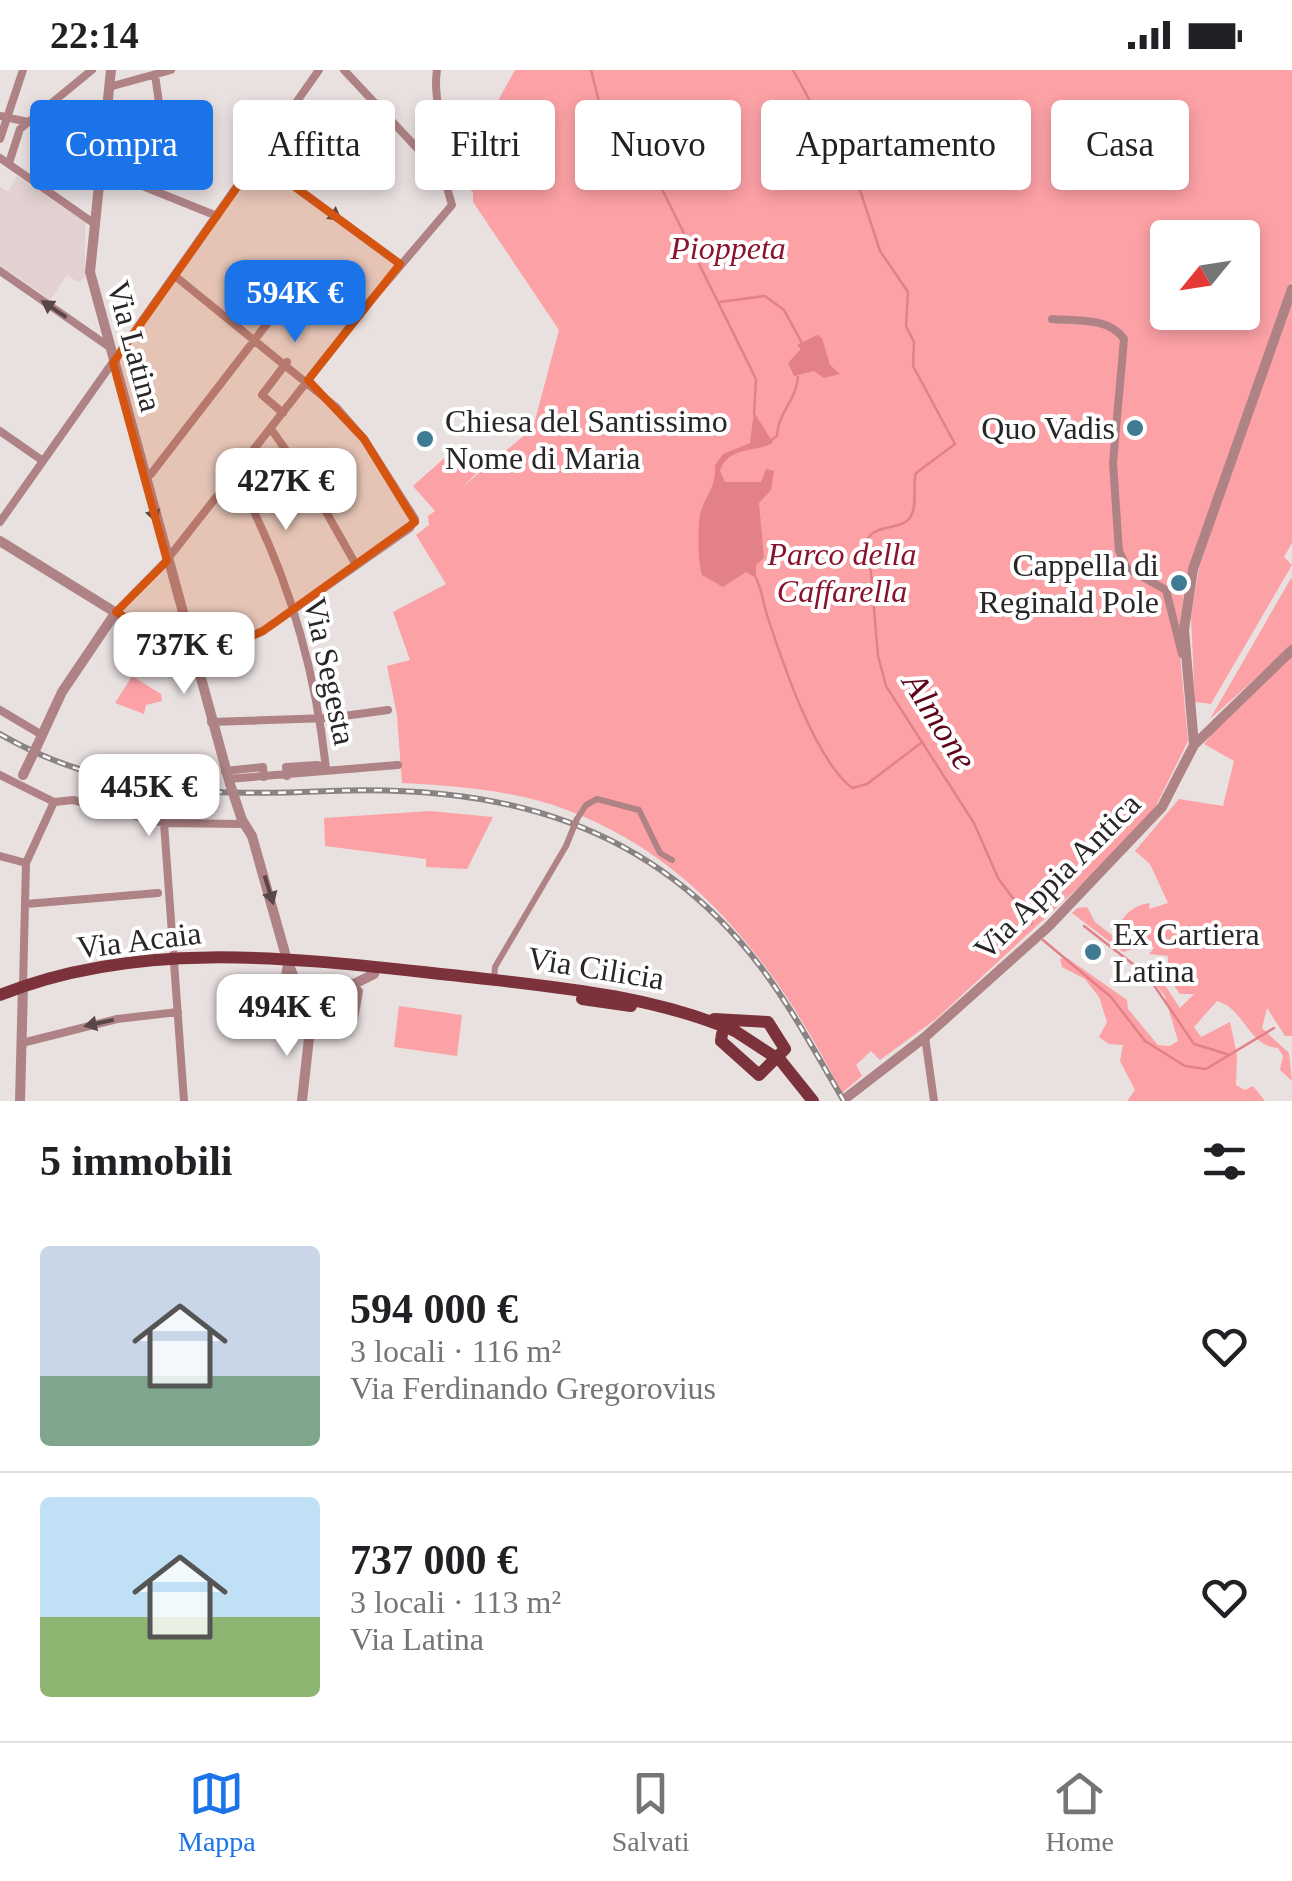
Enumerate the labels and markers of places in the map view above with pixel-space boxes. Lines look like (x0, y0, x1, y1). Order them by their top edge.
pin: 594K € (214, 260, 376, 345)
place label: Chiesa del Santissimo Nome di Maria (445, 403, 728, 476)
place label: Quo Vadis (981, 410, 1115, 446)
marker: Quo Vadis (1124, 417, 1146, 439)
marker: Chiesa del Santissimo Nome di Maria (414, 428, 436, 450)
pin: 427K € (205, 448, 367, 533)
place label: Cappella di Reginald Pole (979, 547, 1159, 620)
marker: Cappella di Reginald Pole (1168, 572, 1190, 594)
pin: 737K € (103, 612, 265, 697)
pin: 445K € (68, 754, 230, 839)
place label: Ex Cartiera Latina (1113, 916, 1260, 989)
marker: Ex Cartiera Latina (1082, 941, 1104, 963)
pin: 494K € (206, 974, 368, 1059)

